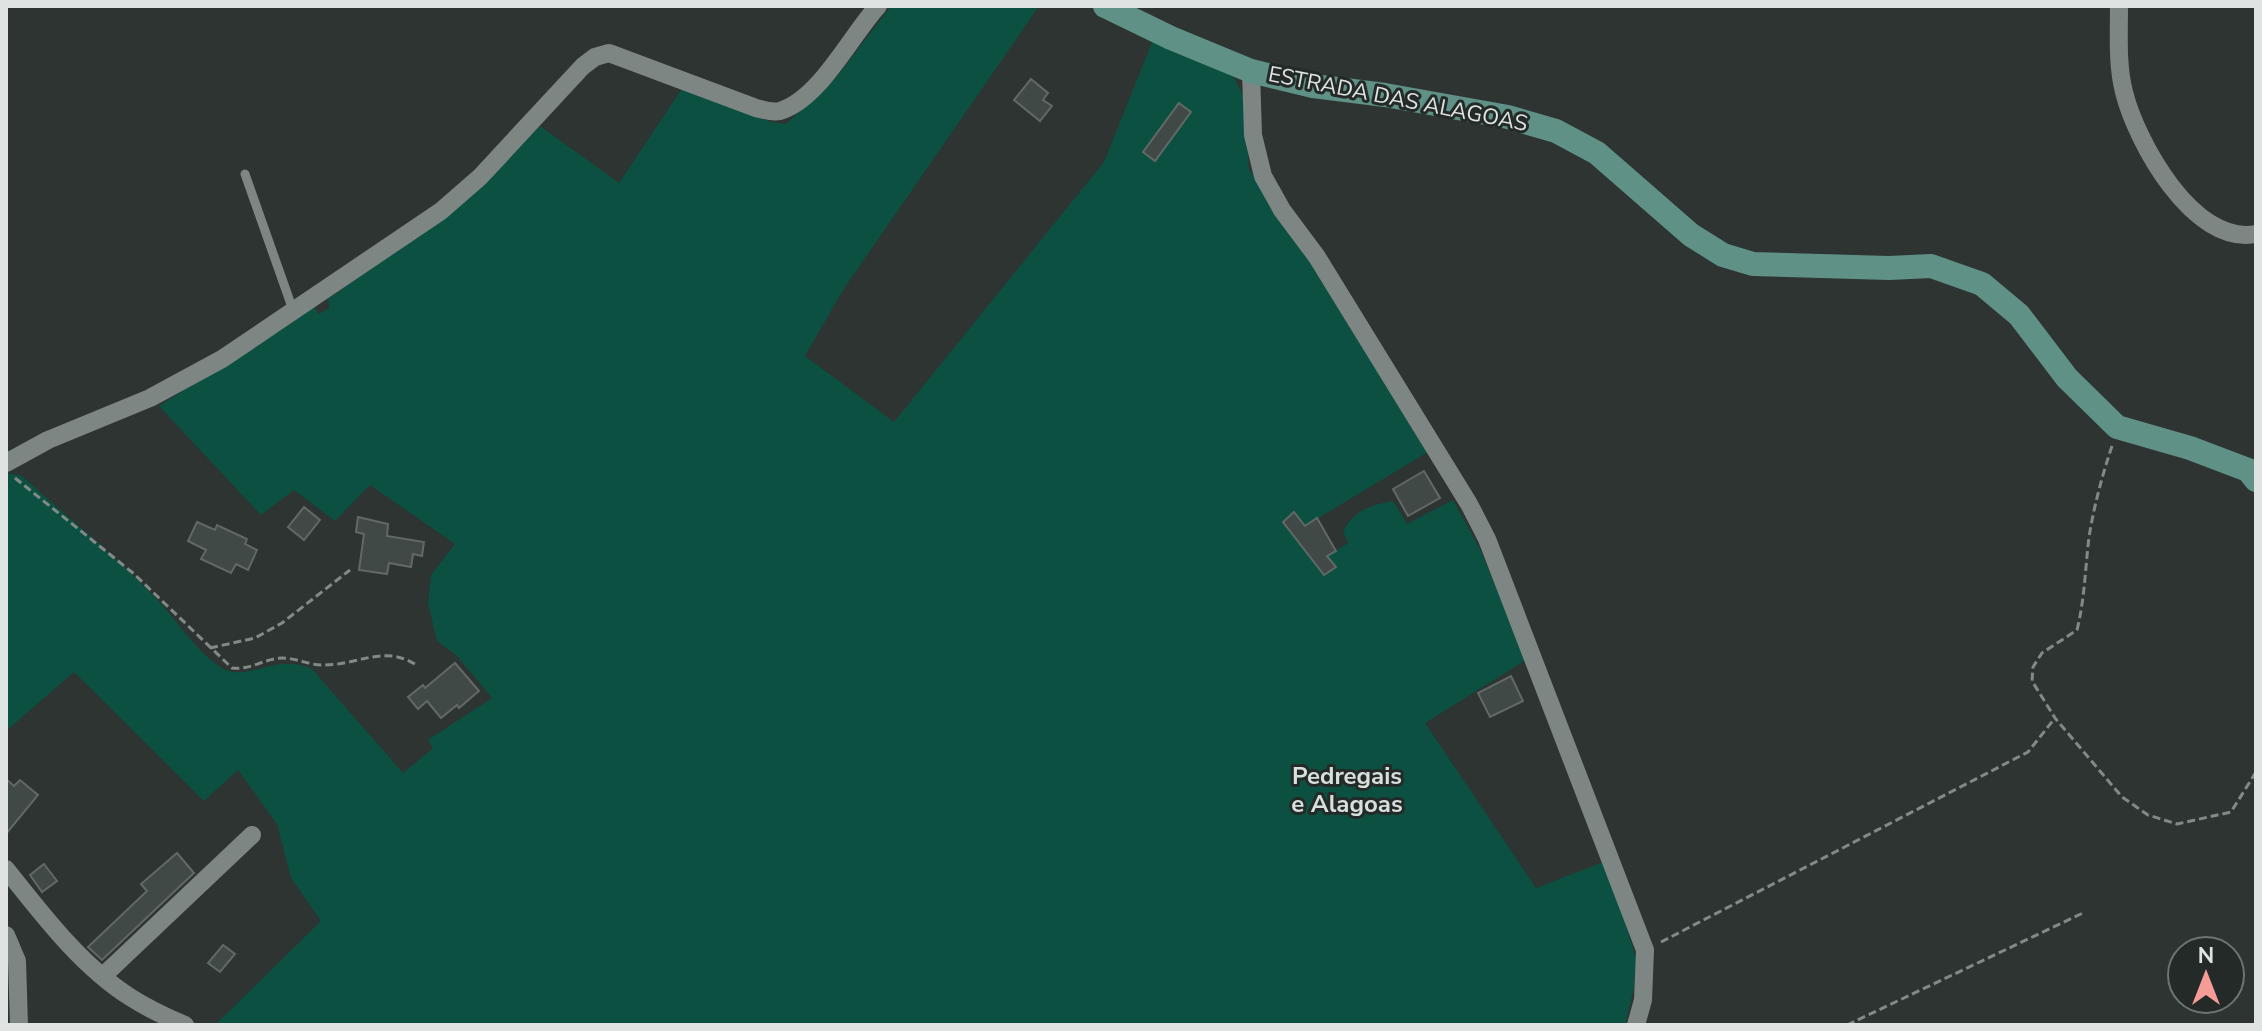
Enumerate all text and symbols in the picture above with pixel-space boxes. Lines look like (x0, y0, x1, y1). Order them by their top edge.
street label: ESTRADA DAS ALAGOAS (1266, 59, 1530, 139)
district label: Pedregais e Alagoas (1291, 760, 1403, 820)
north arrow (2166, 935, 2246, 1015)
text: N (2198, 941, 2214, 971)

